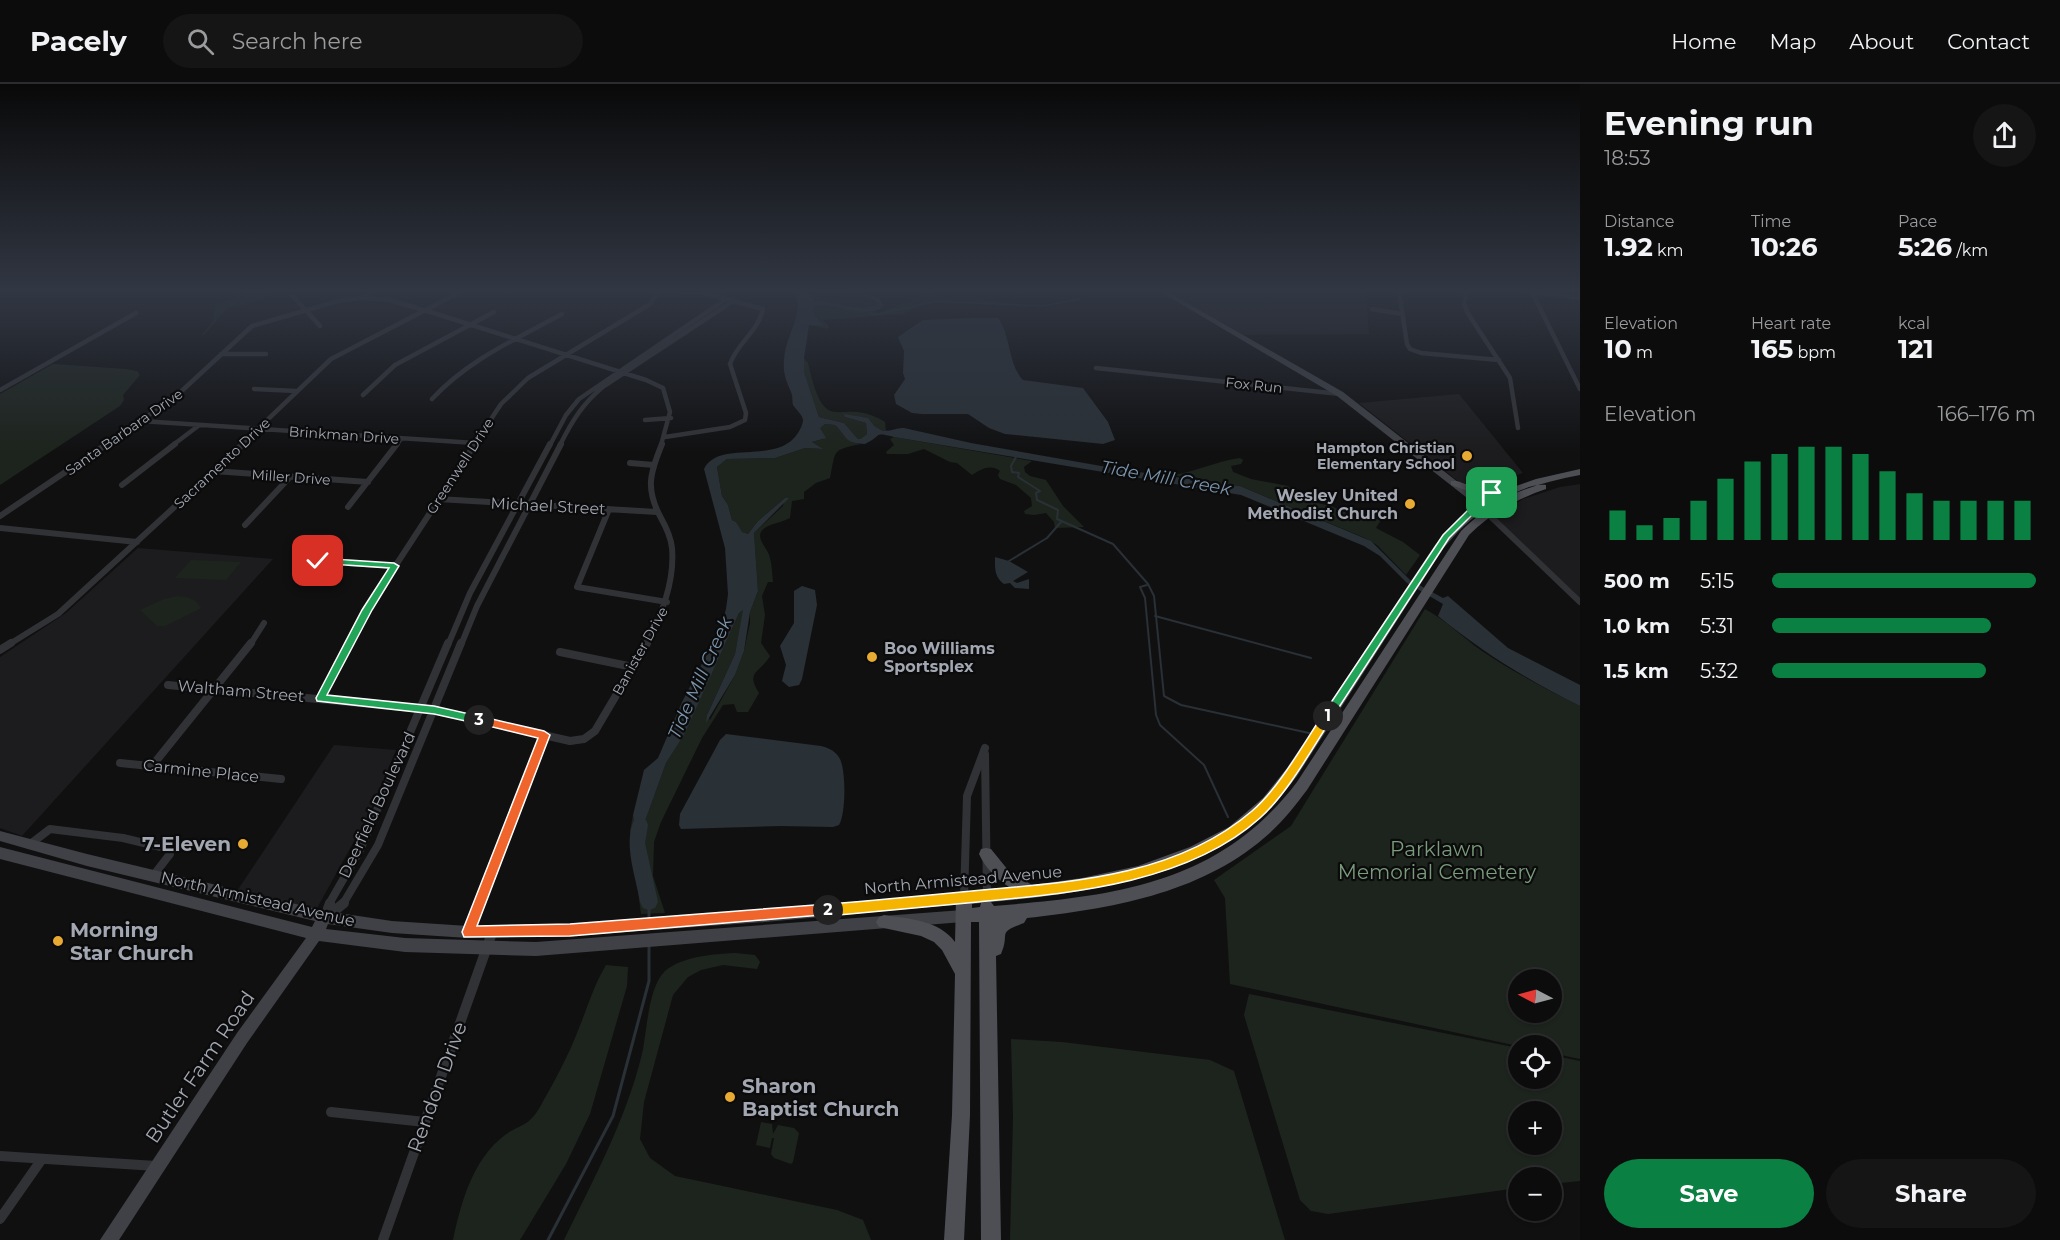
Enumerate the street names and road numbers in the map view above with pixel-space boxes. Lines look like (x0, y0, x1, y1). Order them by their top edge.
street label: Fox Run (1225, 373, 1283, 397)
street label: Santa Barbara Drive (62, 385, 186, 479)
street label: Sacramento Drive (170, 414, 274, 512)
street label: Greenwell Drive (422, 415, 498, 517)
street label: Brinkman Drive (288, 422, 400, 448)
street label: Miller Drive (251, 465, 331, 489)
street label: Michael Street (490, 493, 607, 519)
street label: Banister Drive (608, 603, 672, 699)
street label: Waltham Street (177, 676, 305, 706)
street label: Deerfield Boulevard (335, 729, 419, 881)
street label: Carmine Place (142, 755, 260, 787)
street label: North Armistead Avenue (863, 862, 1063, 898)
street label: North Armistead Avenue (159, 867, 357, 931)
street label: Butler Farm Road (140, 986, 260, 1148)
street label: Rendon Drive (402, 1018, 472, 1156)

